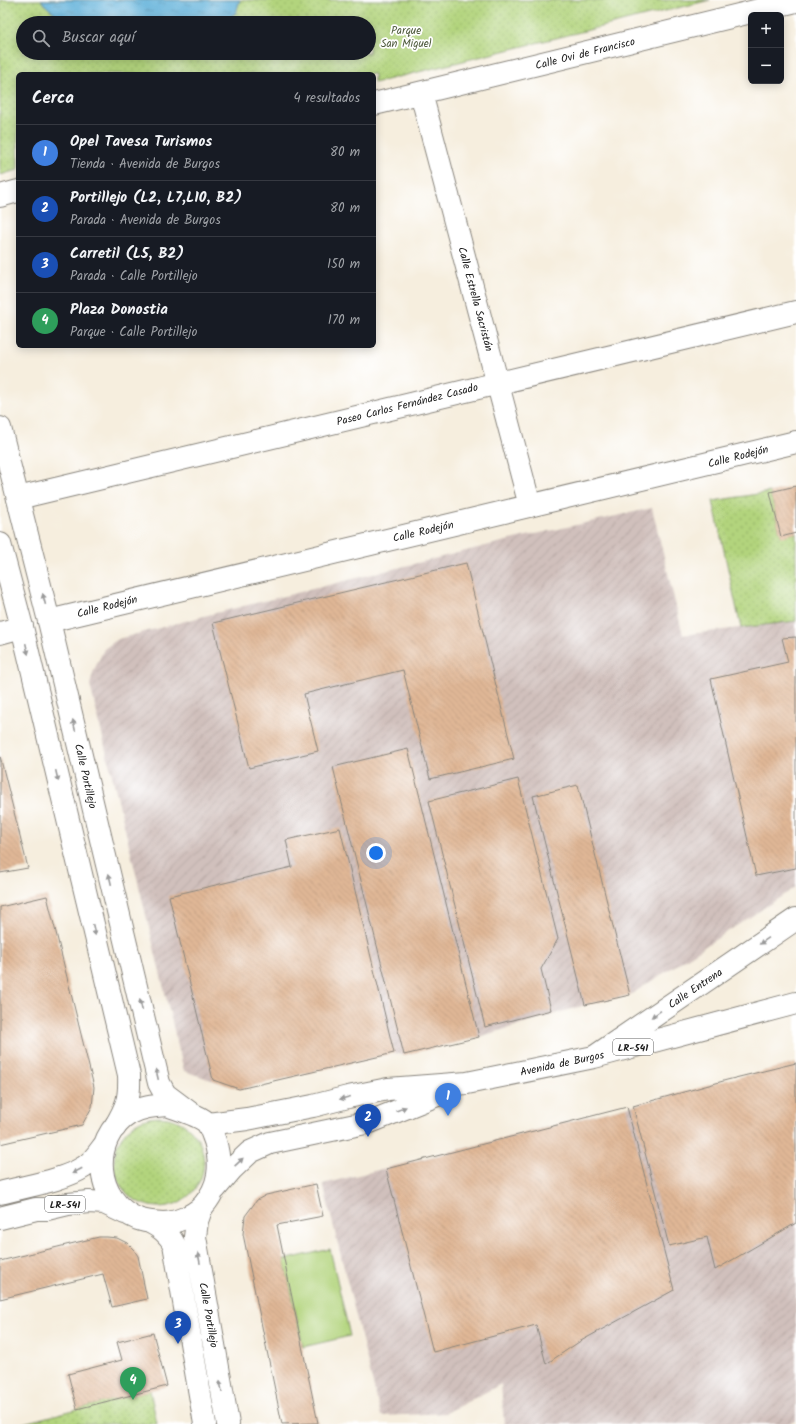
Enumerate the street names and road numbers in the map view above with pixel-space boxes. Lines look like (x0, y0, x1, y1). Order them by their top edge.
street label: Calle Ovi de Francisco (533, 33, 637, 75)
street label: Calle Estrella Sacristán (452, 245, 498, 354)
street label: Paseo Carlos Fernández Casado (335, 379, 480, 431)
street label: Calle Rodejón (706, 441, 771, 473)
street label: Calle Rodejón (391, 516, 456, 548)
street label: Calle Rodejón (75, 591, 140, 623)
street label: Calle Portillejo (69, 742, 101, 810)
street label: Calle Entrena (665, 964, 727, 1014)
road number: LR-541 (613, 1039, 653, 1055)
street label: Avenida de Burgos (519, 1046, 606, 1082)
road number: LR-541 (45, 1196, 85, 1212)
street label: Calle Portillejo (193, 1281, 223, 1349)

